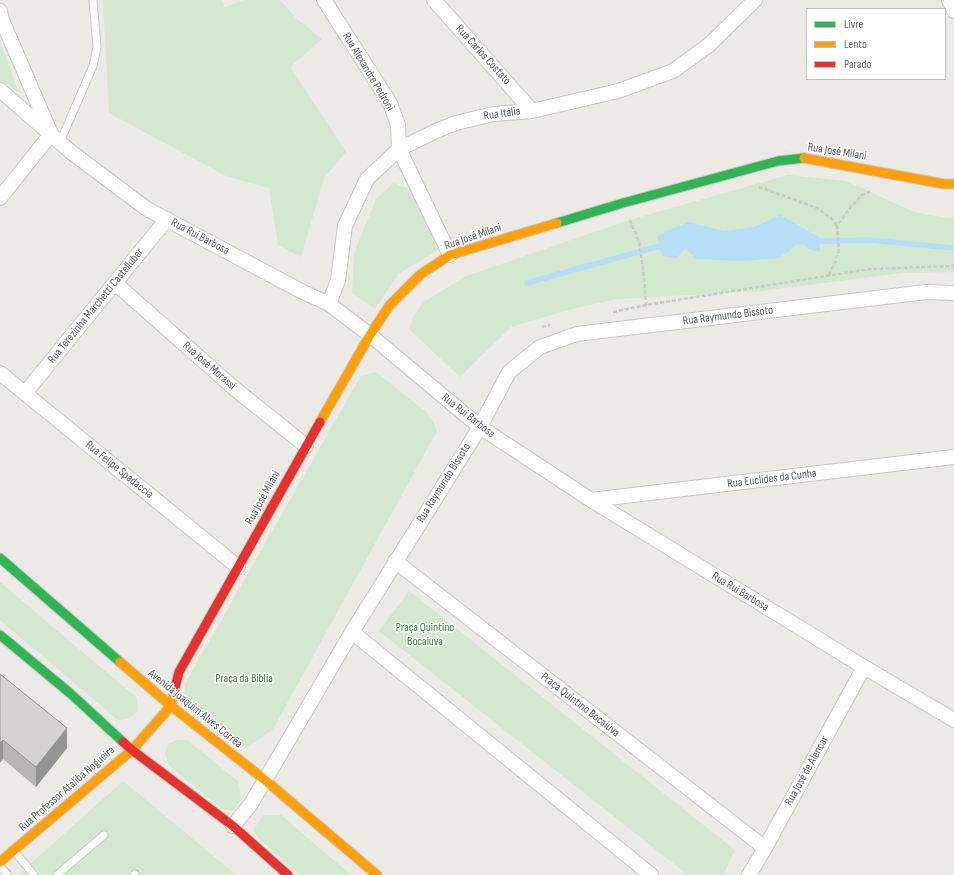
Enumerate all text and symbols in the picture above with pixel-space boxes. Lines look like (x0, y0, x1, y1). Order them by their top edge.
legend (806, 8, 946, 80)
text: Livre (844, 17, 863, 32)
street label: Rua Carlos Costato (452, 22, 514, 88)
street label: Rua Alexandre Pedroni (339, 30, 397, 114)
text: Lento (844, 37, 867, 52)
text: Parado (844, 57, 871, 72)
street label: Rua Itália (483, 104, 521, 124)
street label: Rua José Milani (807, 140, 867, 164)
street label: Rua Rui Barbosa (168, 216, 232, 258)
street label: Rua José Milani (443, 221, 503, 253)
street label: Rua Terezinha Marchetti Castelluber (45, 245, 147, 367)
street label: Rua Raymundo Bissoto (682, 303, 774, 329)
street label: Rua José Morassi (179, 339, 239, 393)
street label: Rua Rui Barbosa (438, 391, 498, 441)
street label: Rua Felipe Spadaccia (82, 438, 156, 502)
street label: Rua Raymundo Bissoto (414, 441, 474, 525)
street label: Rua Euclides da Cunha (727, 466, 817, 492)
street label: Rua José Milani (242, 469, 284, 527)
street label: Rua Rui Barbosa (709, 569, 771, 615)
park label: Praça Quintino Bocaiuva (396, 621, 454, 649)
street label: Avenida Joaquim Alves Corrêa (145, 667, 245, 751)
street label: Praça Quintino Bocaiúva (538, 670, 622, 740)
park label: Praça da Bíblia (215, 672, 273, 686)
street label: Rua José de Alencar (782, 734, 832, 808)
street label: Rua Professor Ataliba Nogueira (16, 743, 118, 835)

